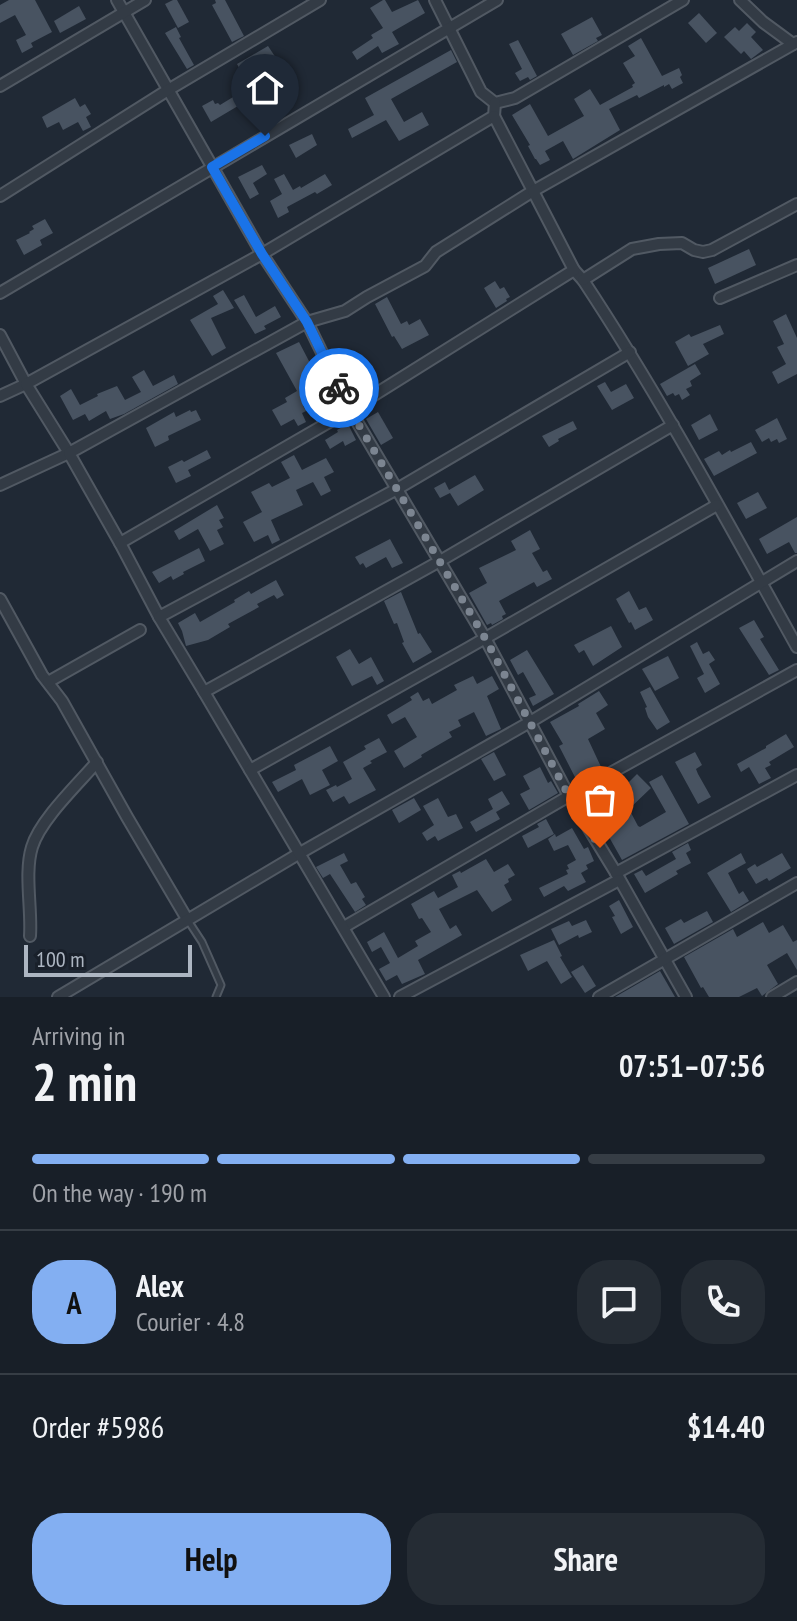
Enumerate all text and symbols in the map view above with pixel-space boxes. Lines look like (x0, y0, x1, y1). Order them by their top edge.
pin (231, 54, 299, 136)
icon: home (243, 66, 287, 110)
courier (299, 348, 379, 428)
icon: bike (317, 366, 361, 410)
pin (566, 766, 634, 848)
icon: bag (578, 778, 622, 822)
scale bar (24, 941, 192, 977)
text: 100 m (36, 945, 85, 973)
text: Arriving in (32, 1019, 125, 1052)
text: 07:51–07:56 (619, 1046, 765, 1085)
text: 2 min (32, 1048, 137, 1115)
text: On the way · 190 m (32, 1176, 207, 1209)
button: chat (577, 1260, 661, 1344)
button: phone (681, 1260, 765, 1344)
text: Alex (136, 1266, 184, 1305)
text: A (66, 1283, 82, 1322)
text: Courier · 4.8 (136, 1305, 245, 1338)
text: Order #5986 (32, 1407, 164, 1446)
text: $14.40 (687, 1407, 765, 1446)
button: Help (32, 1513, 391, 1605)
button: Share (407, 1513, 765, 1605)

